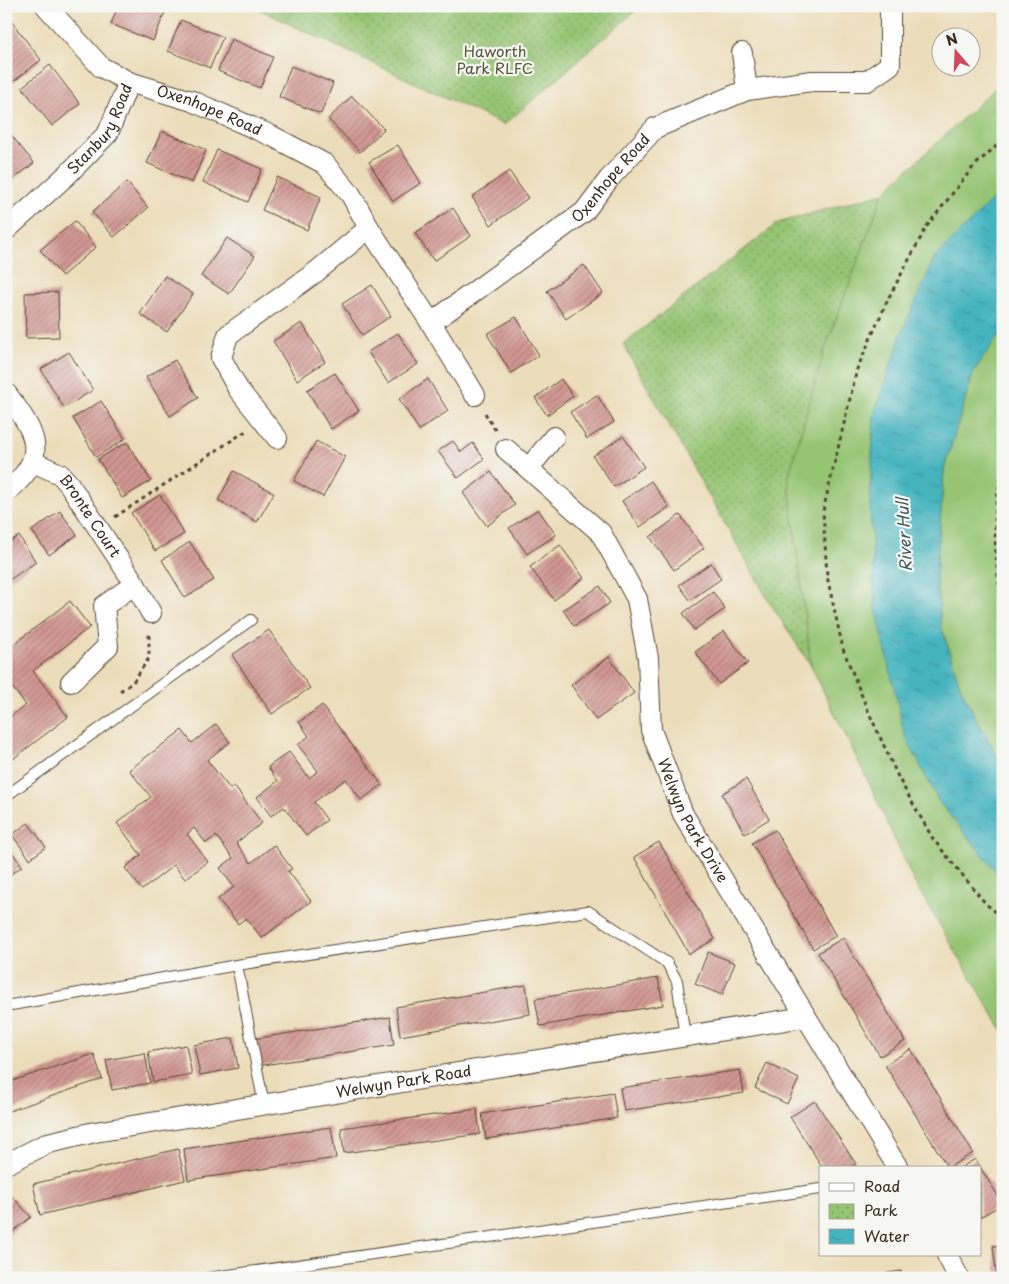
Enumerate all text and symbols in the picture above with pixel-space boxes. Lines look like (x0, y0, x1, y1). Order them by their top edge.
north arrow (932, 28, 982, 78)
text: N (943, 28, 960, 51)
park label: Haworth Park RLFC (457, 39, 533, 79)
street label: Oxenhope Road (154, 78, 266, 140)
street label: Stanbury Road (61, 80, 137, 179)
street label: Oxenhope Road (566, 128, 655, 228)
street label: Bronte Court (55, 468, 127, 561)
water label: River Hull (889, 495, 917, 573)
street label: Welwyn Park Drive (653, 755, 735, 886)
street label: Welwyn Park Road (334, 1058, 473, 1103)
legend (819, 1166, 982, 1256)
text: Road (864, 1174, 900, 1197)
text: Park (864, 1198, 898, 1221)
text: Water (864, 1224, 909, 1247)

